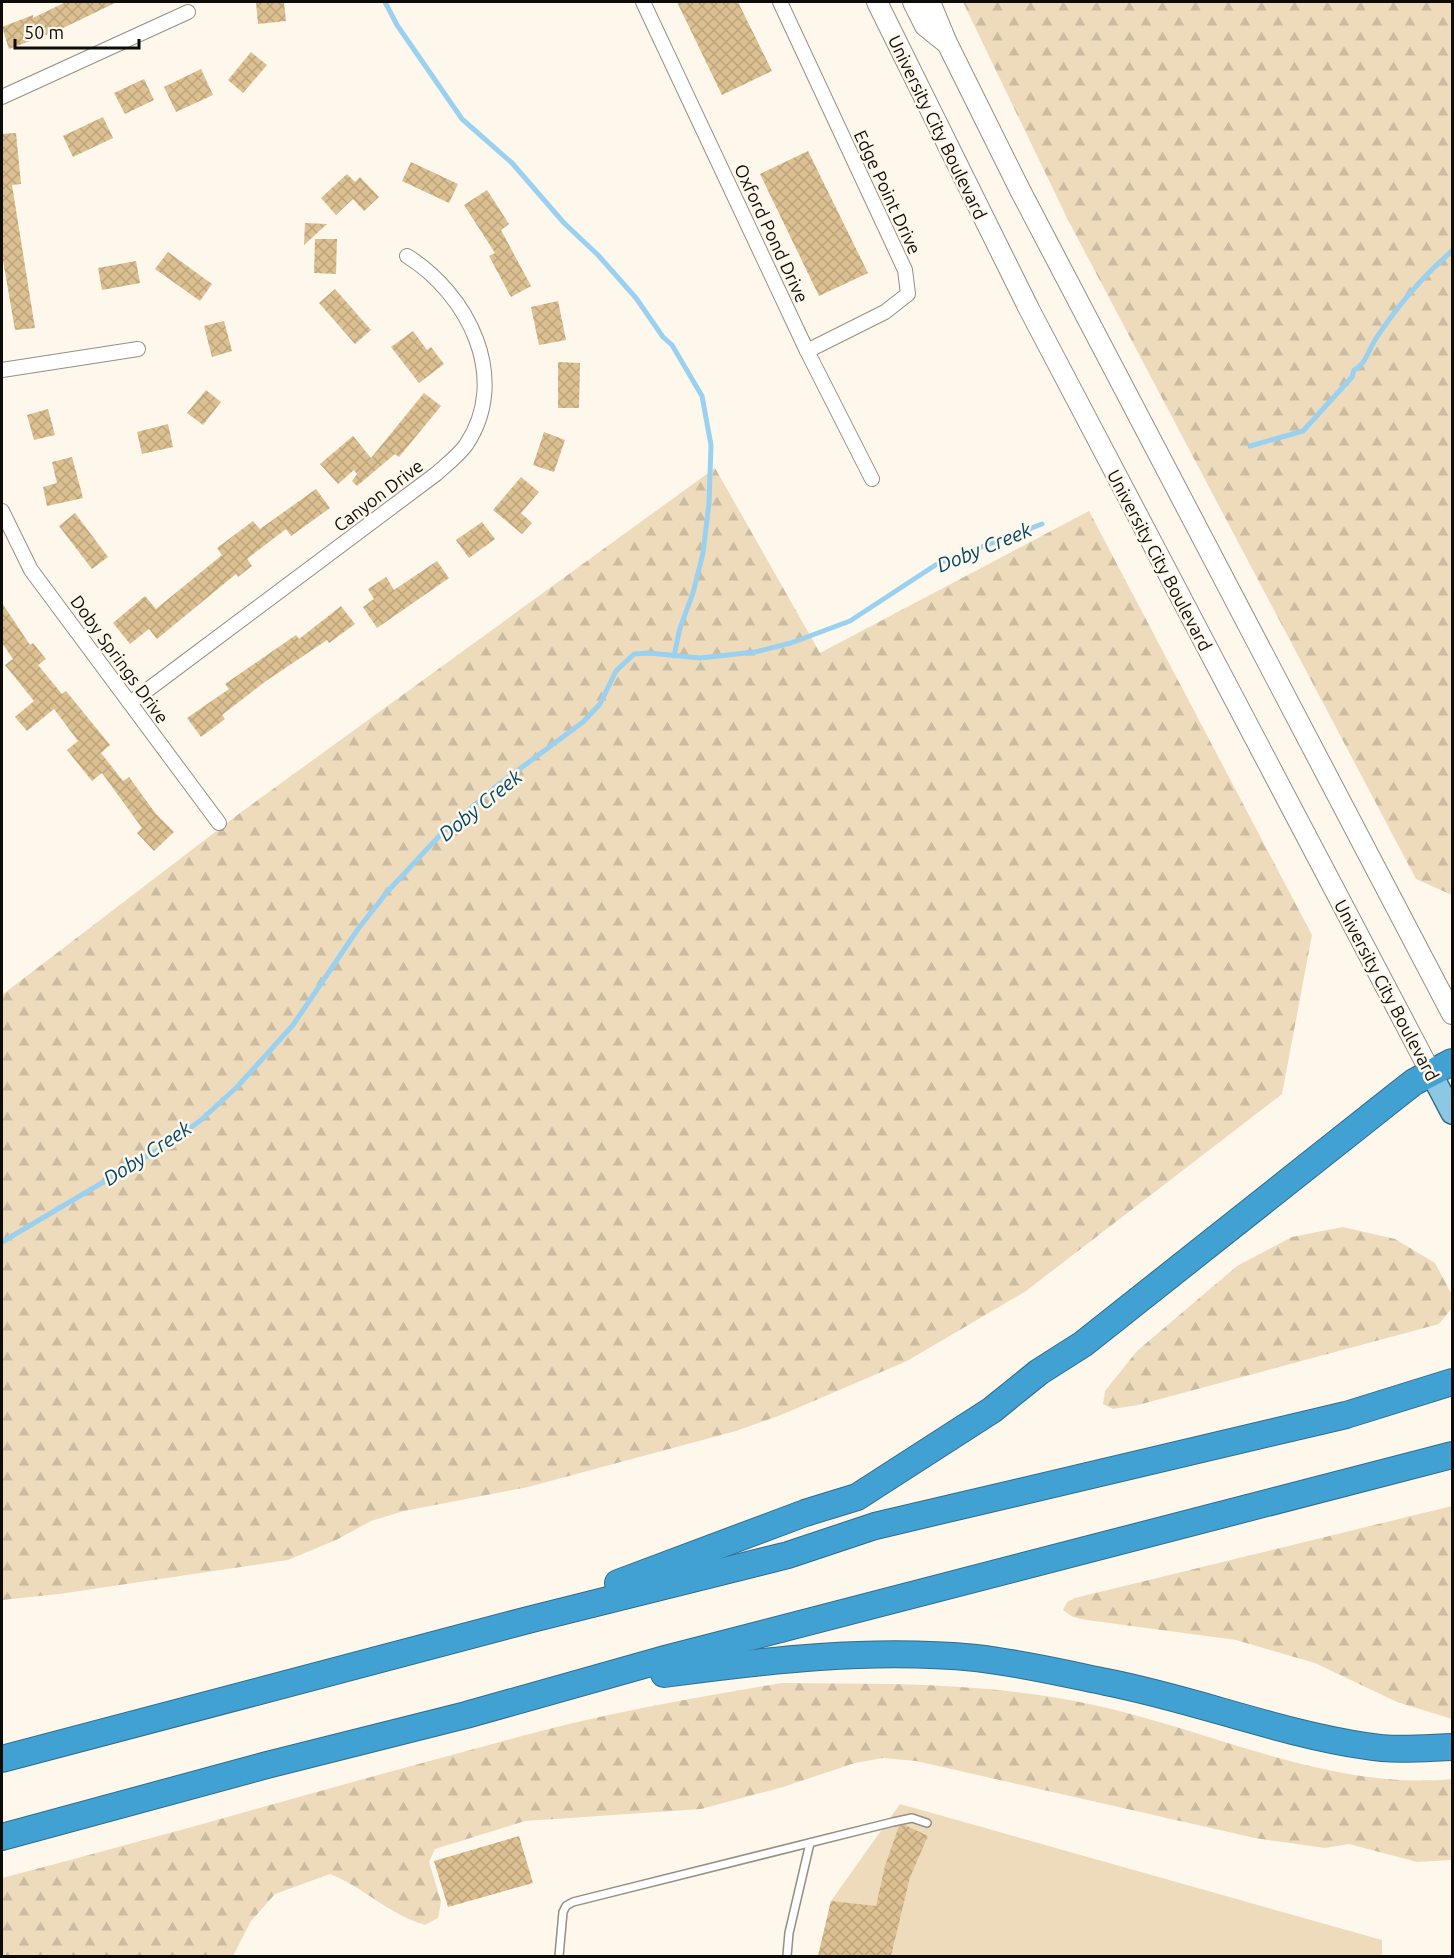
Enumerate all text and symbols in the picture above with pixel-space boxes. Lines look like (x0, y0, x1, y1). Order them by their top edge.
scale bar (15, 12, 140, 50)
text: 50 m (24, 22, 64, 42)
street label: University City Boulevard (885, 32, 991, 222)
street label: Edge Point Drive (851, 127, 925, 257)
street label: Oxford Pond Drive (731, 161, 813, 305)
street label: Canyon Drive (329, 455, 427, 535)
street label: University City Boulevard (1104, 466, 1216, 654)
water label: Doby Creek (933, 517, 1035, 576)
street label: Doby Springs Drive (67, 591, 173, 727)
water label: Doby Creek (434, 764, 527, 845)
street label: University City Boulevard (1331, 896, 1443, 1084)
water label: Doby Creek (99, 1116, 196, 1190)

